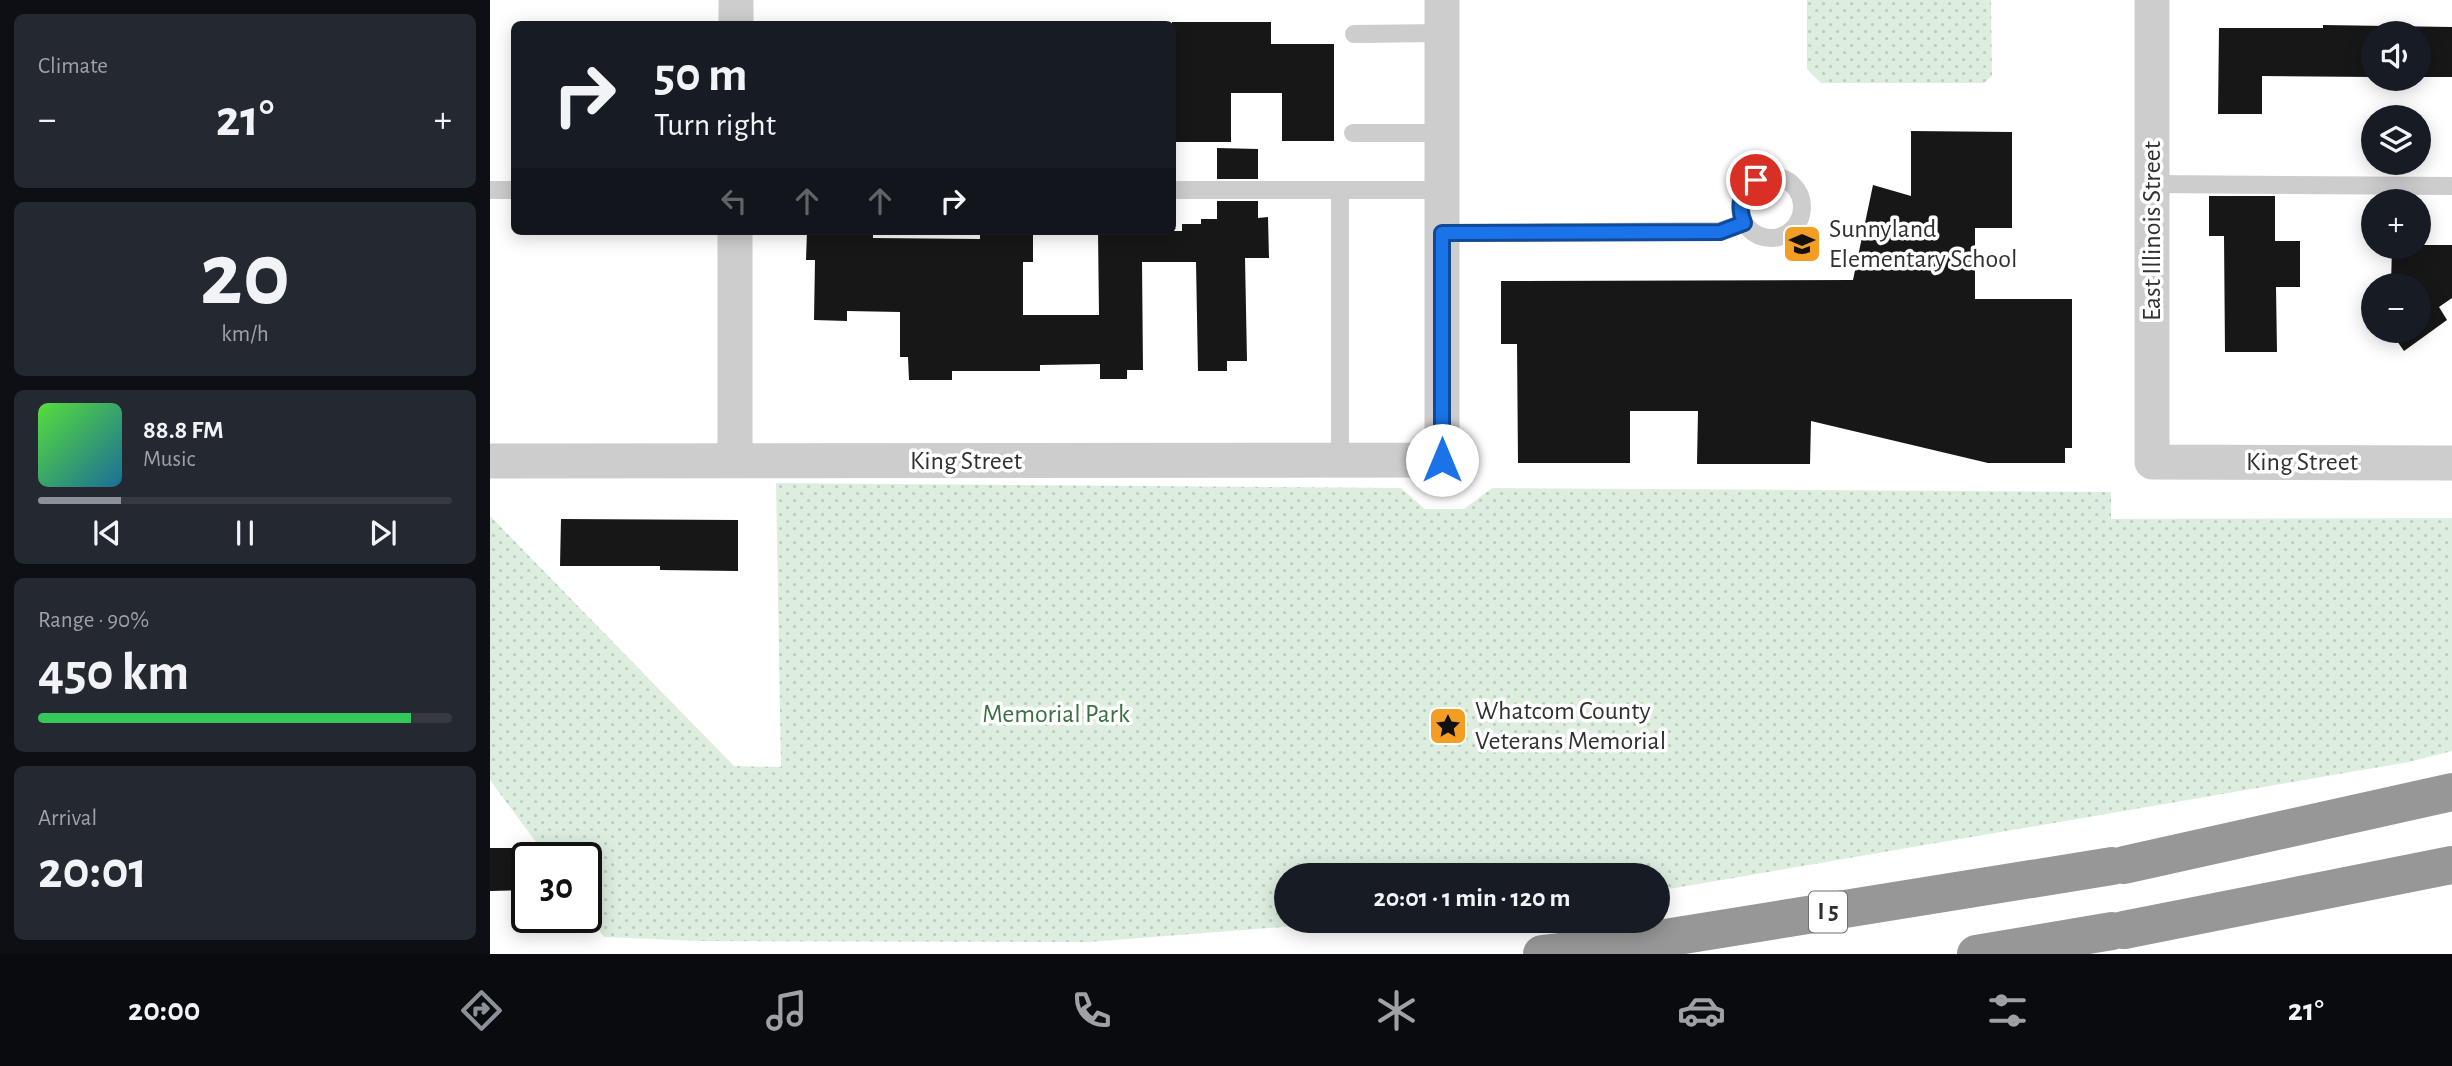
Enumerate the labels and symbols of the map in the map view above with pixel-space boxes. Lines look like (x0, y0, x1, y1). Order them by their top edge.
street label: East Illinois Street (2139, 141, 2165, 321)
pin (1726, 150, 1786, 210)
place label: Sunnyland Elementary School (1829, 216, 2018, 272)
school or university icon: Sunnyland Elementary School (1781, 223, 1823, 265)
position arrow (1405, 423, 1479, 497)
street label: King Street (910, 448, 1022, 474)
street label: King Street (2246, 449, 2358, 475)
place label: Whatcom County Veterans Memorial (1475, 698, 1666, 754)
park label: Memorial Park (982, 701, 1130, 727)
place icon: Whatcom County Veterans Memorial (1427, 705, 1469, 747)
speed limit sign: 30 (511, 842, 602, 933)
road number: I 5 (1809, 891, 1847, 932)

